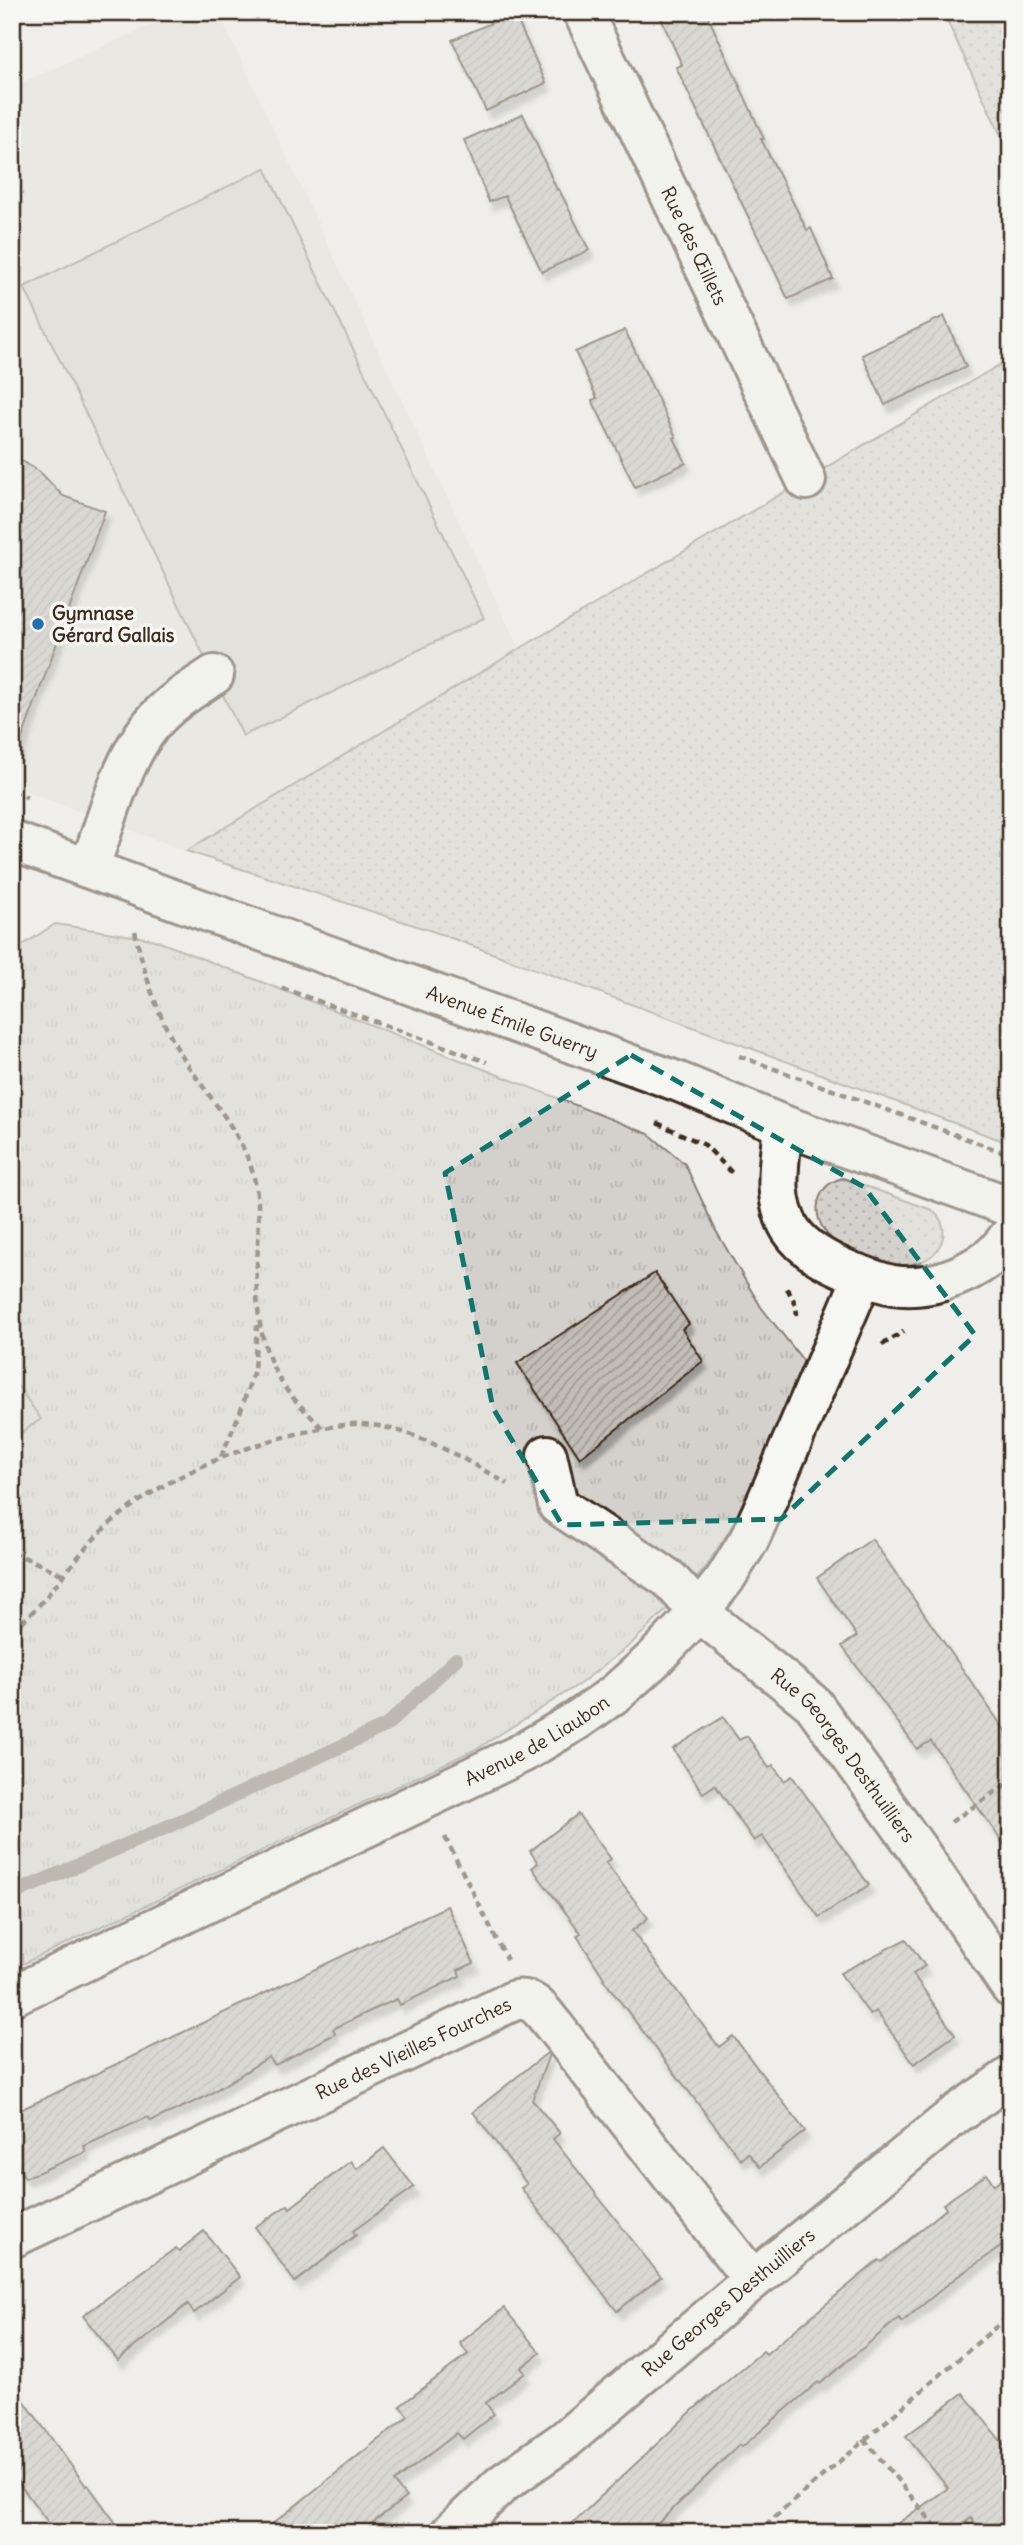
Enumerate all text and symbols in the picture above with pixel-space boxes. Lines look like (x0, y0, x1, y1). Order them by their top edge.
street label: Rue des Œillets (656, 183, 733, 309)
place label: Gymnase Gérard Gallais (52, 601, 175, 647)
marker: Gymnase Gérard Gallais (30, 616, 46, 632)
street label: Avenue Émile Guerry (423, 980, 601, 1064)
street label: Rue Georges Desthuilliers (766, 1663, 921, 1847)
street label: Avenue de Liaubon (461, 1690, 614, 1791)
street label: Rue des Vieilles Fourches (312, 1992, 515, 2105)
street label: Rue Georges Desthuilliers (637, 2223, 820, 2381)

